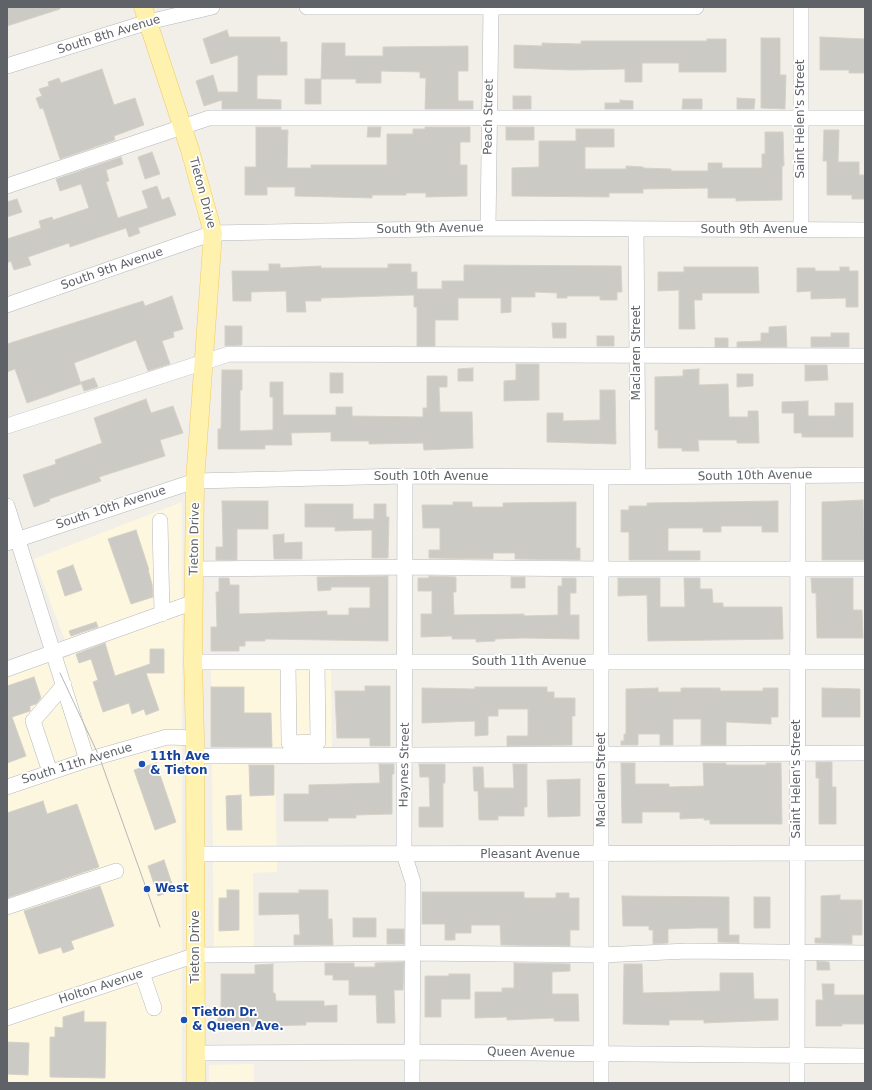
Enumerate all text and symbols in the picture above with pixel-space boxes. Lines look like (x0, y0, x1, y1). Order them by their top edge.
street label: South 8th Avenue (56, 12, 162, 58)
street label: Saint Helen's Street (794, 60, 808, 178)
street label: Peach Street (481, 79, 497, 155)
street label: Tieton Drive (186, 156, 218, 230)
street label: South 9th Avenue (376, 221, 484, 237)
street label: South 9th Avenue (700, 223, 808, 237)
street label: South 9th Avenue (59, 245, 165, 293)
street label: Maclaren Street (630, 306, 644, 400)
street label: South 10th Avenue (698, 468, 812, 484)
street label: South 10th Avenue (374, 470, 488, 484)
street label: South 10th Avenue (54, 483, 168, 533)
street label: Tieton Drive (187, 502, 203, 576)
street label: South 11th Avenue (472, 655, 586, 669)
street label: Saint Helen's Street (790, 720, 804, 838)
street label: Haynes Street (397, 722, 413, 808)
street label: Maclaren Street (595, 733, 609, 827)
street label: South 11th Avenue (20, 740, 134, 788)
place label: 11th Ave & Tieton (150, 750, 210, 778)
marker: 11th Ave & Tieton (137, 759, 147, 769)
street label: Pleasant Avenue (480, 848, 580, 862)
place label: West (155, 882, 189, 896)
marker: West (142, 884, 152, 894)
street label: Tieton Drive (189, 910, 203, 984)
street label: Holton Avenue (57, 967, 145, 1007)
place label: Tieton Dr. & Queen Ave. (192, 1006, 284, 1034)
marker: Tieton Dr. & Queen Ave. (179, 1015, 189, 1025)
street label: Queen Avenue (487, 1045, 575, 1061)

